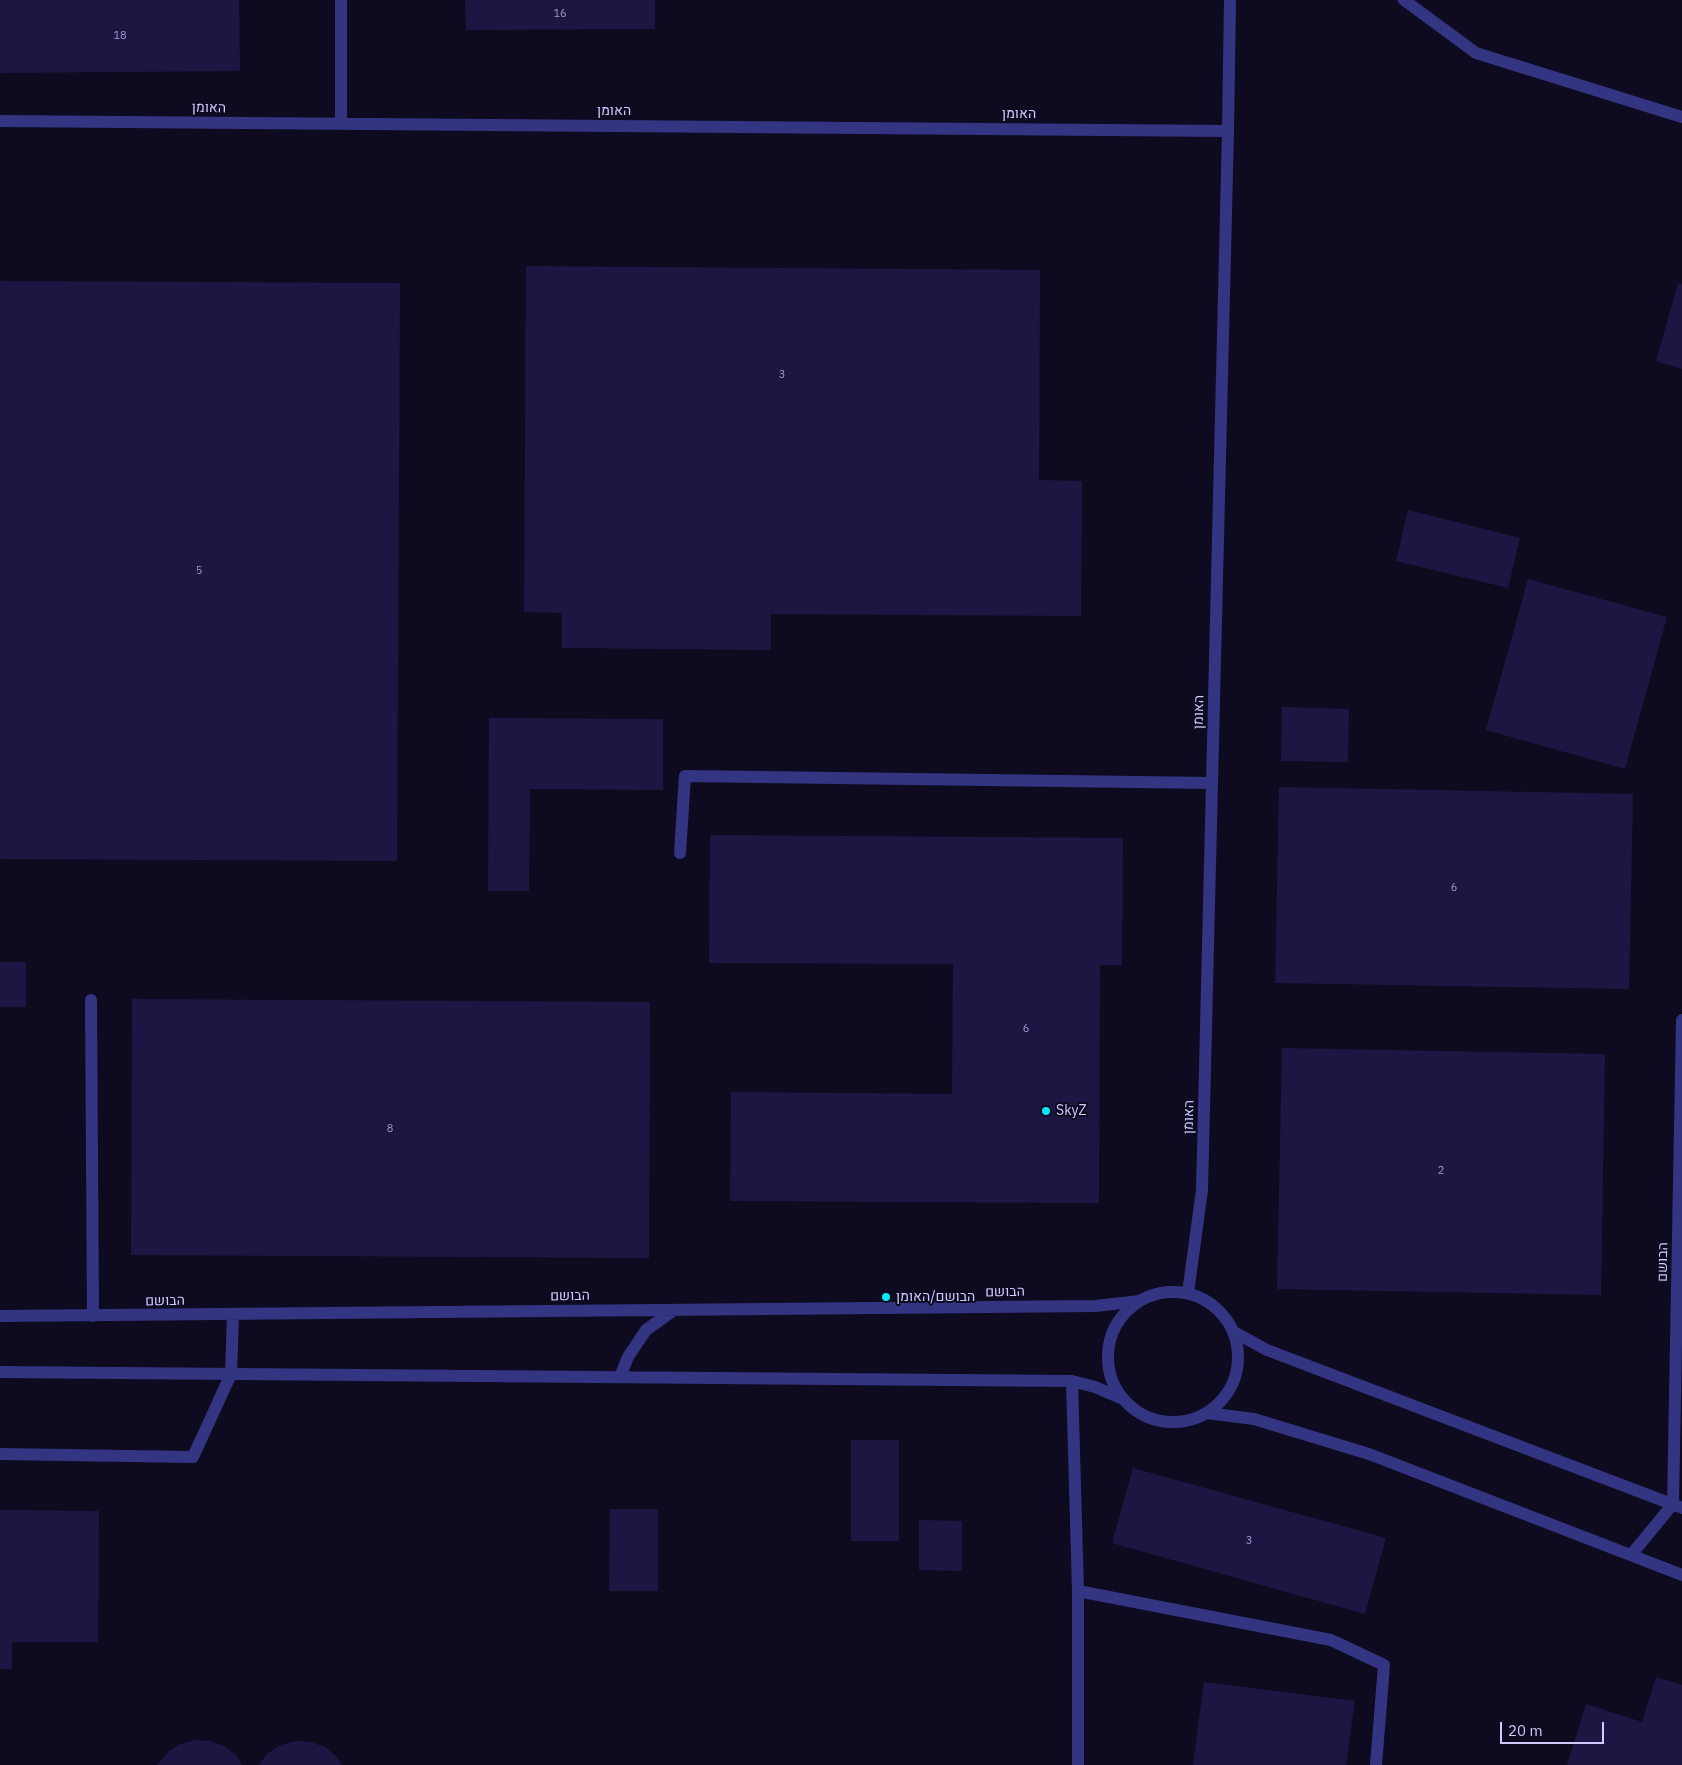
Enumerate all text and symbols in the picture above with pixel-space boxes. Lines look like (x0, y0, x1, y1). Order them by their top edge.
house number: 16 (553, 7, 567, 21)
house number: 18 (113, 29, 127, 43)
street label: האומן (192, 99, 226, 117)
street label: האומן (597, 103, 631, 119)
street label: האומן (1002, 106, 1036, 122)
house number: 3 (779, 368, 785, 382)
house number: 5 (196, 564, 202, 578)
street label: האומן (1190, 695, 1208, 729)
house number: 6 (1451, 881, 1457, 895)
house number: 6 (1023, 1022, 1029, 1036)
street label: האומן (1180, 1100, 1198, 1134)
place label: SkyZ (1056, 1103, 1087, 1119)
marker: SkyZ (1040, 1105, 1052, 1117)
house number: 8 (387, 1122, 393, 1136)
house number: 2 (1438, 1164, 1444, 1178)
street label: הבושם (1654, 1242, 1672, 1282)
street label: הבושם (985, 1283, 1025, 1301)
street label: הבושם (550, 1287, 590, 1305)
place label: הבושם/האומן (896, 1289, 975, 1305)
marker: הבושם/האומן (880, 1291, 892, 1303)
street label: הבושם (145, 1292, 185, 1310)
house number: 3 (1246, 1534, 1252, 1548)
scale bar (1502, 1712, 1606, 1744)
text: 20 m (1508, 1721, 1543, 1740)

